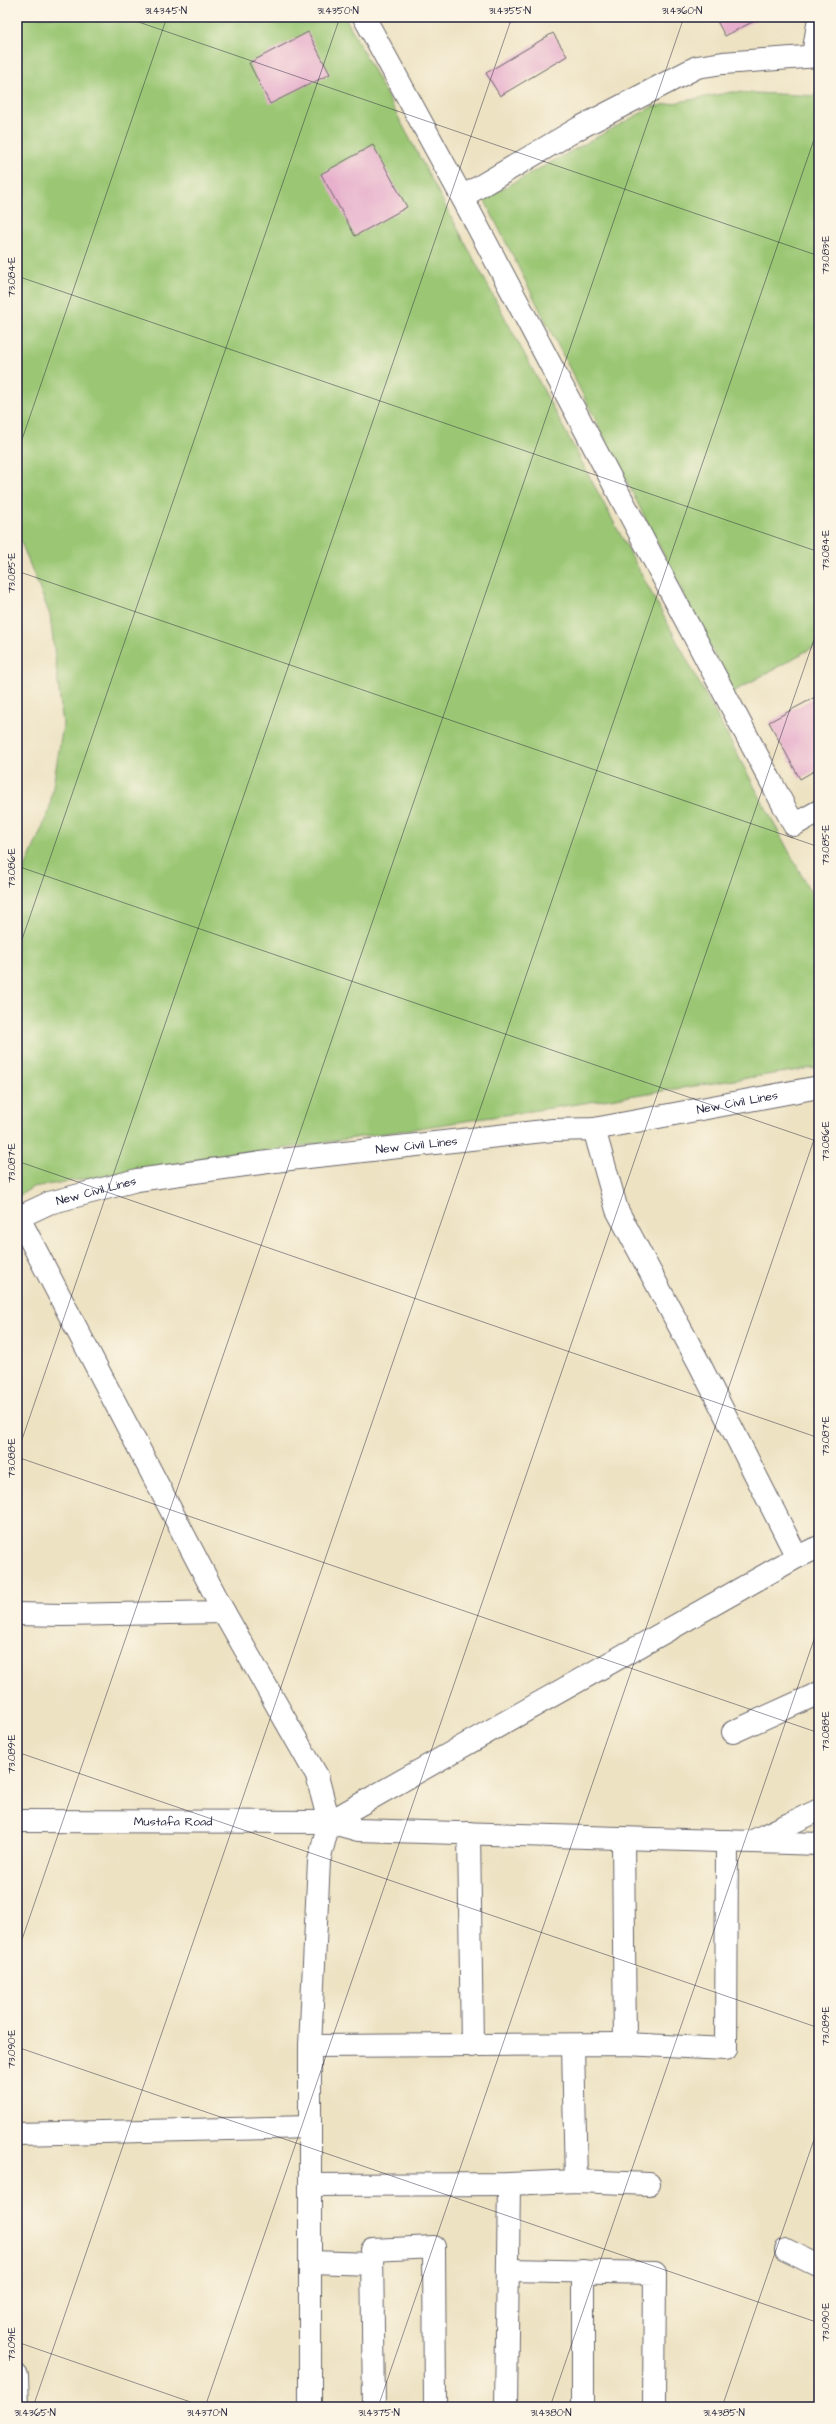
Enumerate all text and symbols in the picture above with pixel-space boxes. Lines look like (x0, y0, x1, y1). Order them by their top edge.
text: 31.4345°N (145, 4, 187, 18)
text: 31.4350°N (317, 4, 359, 18)
text: 31.4355°N (489, 4, 531, 18)
text: 31.4360°N (662, 4, 702, 18)
text: 73.083°E (819, 236, 833, 274)
text: 73.084°E (5, 257, 19, 297)
text: 73.084°E (819, 530, 833, 570)
text: 73.085°E (5, 553, 19, 593)
text: 73.085°E (819, 825, 833, 865)
text: 73.086°E (5, 848, 19, 888)
street label: New Civil Lines (695, 1087, 779, 1119)
text: 73.086°E (819, 1121, 833, 1161)
street label: New Civil Lines (375, 1133, 458, 1159)
text: 73.087°E (5, 1143, 19, 1183)
street label: New Civil Lines (54, 1173, 138, 1210)
text: 73.087°E (819, 1416, 833, 1456)
text: 73.088°E (5, 1438, 19, 1478)
text: 73.088°E (819, 1711, 833, 1751)
text: 73.089°E (5, 1734, 19, 1774)
street label: Mustafa Road (134, 1813, 212, 1831)
text: 73.089°E (819, 2006, 833, 2046)
text: 73.090°E (5, 2029, 19, 2069)
text: 73.090°E (819, 2302, 833, 2342)
text: 73.091°E (5, 2327, 19, 2361)
text: 31.4365°N (14, 2406, 56, 2420)
text: 31.4370°N (187, 2406, 227, 2420)
text: 31.4375°N (358, 2406, 400, 2420)
text: 31.4380°N (531, 2406, 571, 2420)
text: 31.4385°N (703, 2406, 745, 2420)

